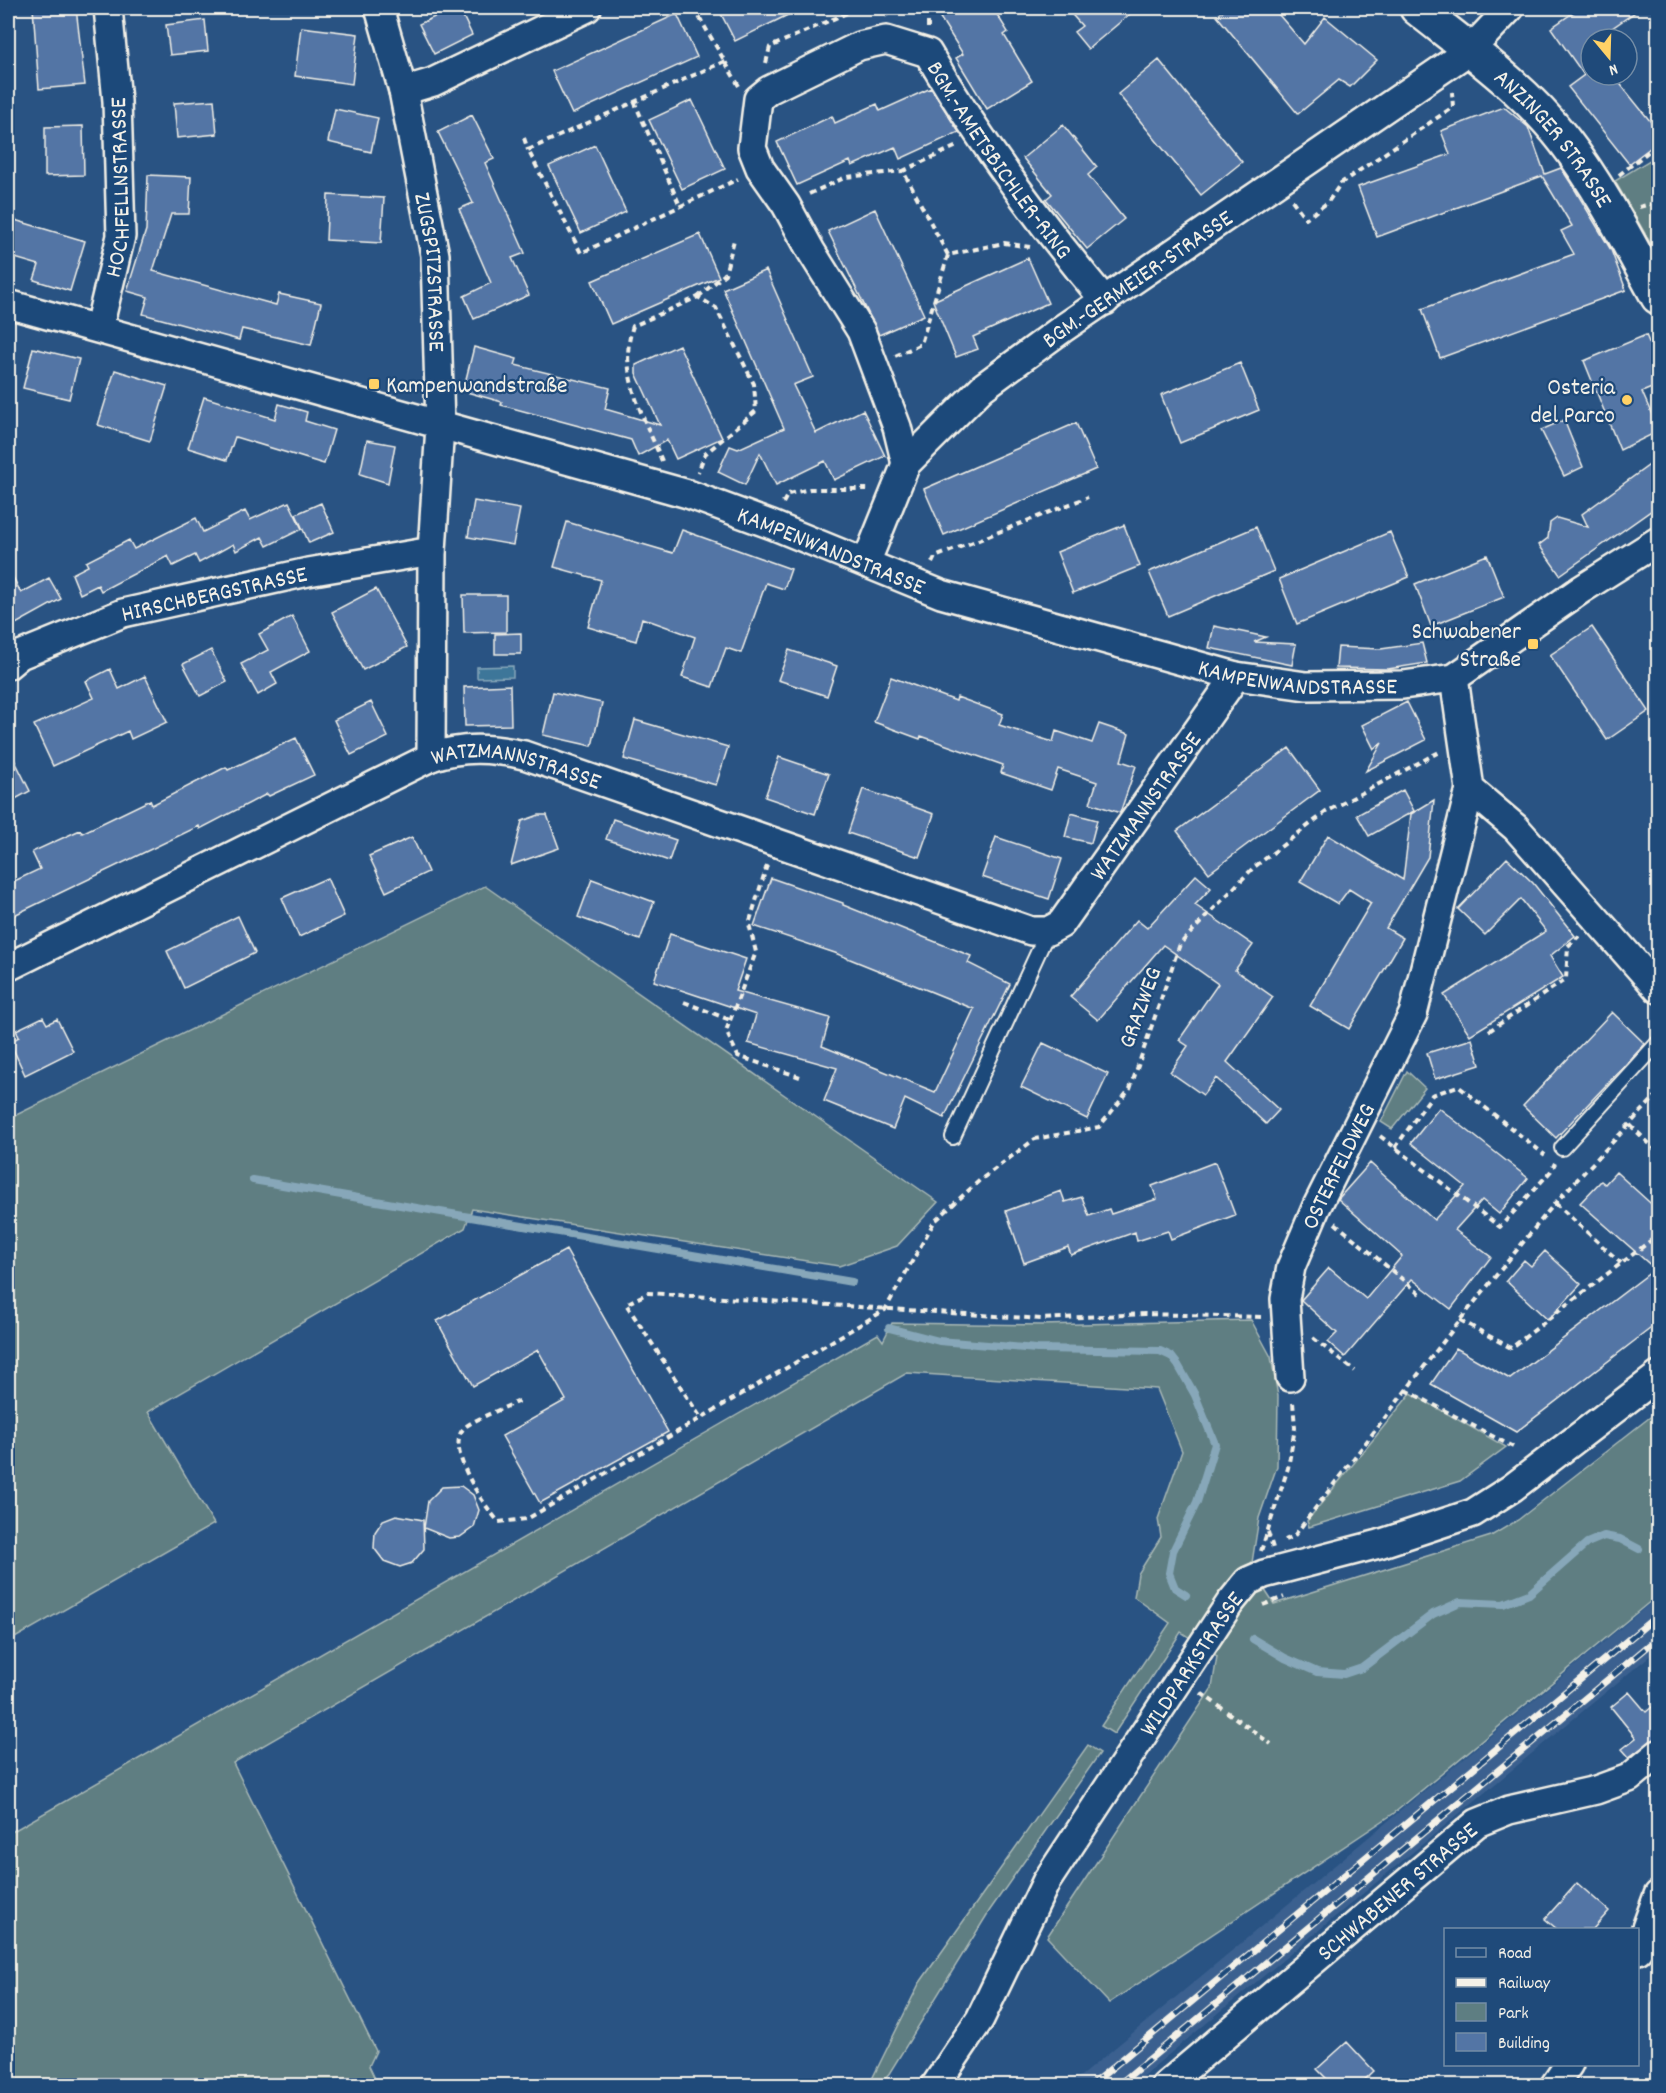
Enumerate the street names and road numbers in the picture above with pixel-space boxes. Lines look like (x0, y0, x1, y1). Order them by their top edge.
street label: BGM.-AMETSBICHLER-RING (916, 55, 1079, 268)
street label: ANZINGER STRASSE (1485, 66, 1617, 216)
street label: HOCHFELLNSTRASSE (98, 97, 141, 281)
street label: ZUGSPITZSTRASSE (403, 190, 452, 352)
street label: BGM.-GERMEIER-STRASSE (1036, 203, 1241, 358)
street label: KAMPENWANDSTRASSE (732, 500, 930, 606)
street label: HIRSCHBERGSTRASSE (118, 559, 311, 633)
street label: KAMPENWANDSTRASSE (1194, 652, 1397, 706)
street label: WATZMANNSTRASSE (1083, 726, 1211, 889)
street label: WATZMANNSTRASSE (427, 735, 605, 800)
street label: GRAZWEG (1111, 963, 1172, 1053)
street label: OSTERFELDWEG (1295, 1098, 1386, 1236)
street label: WILDPARKSTRASSE (1133, 1585, 1253, 1744)
street label: SCHWABENER STRASSE (1311, 1815, 1486, 1971)

